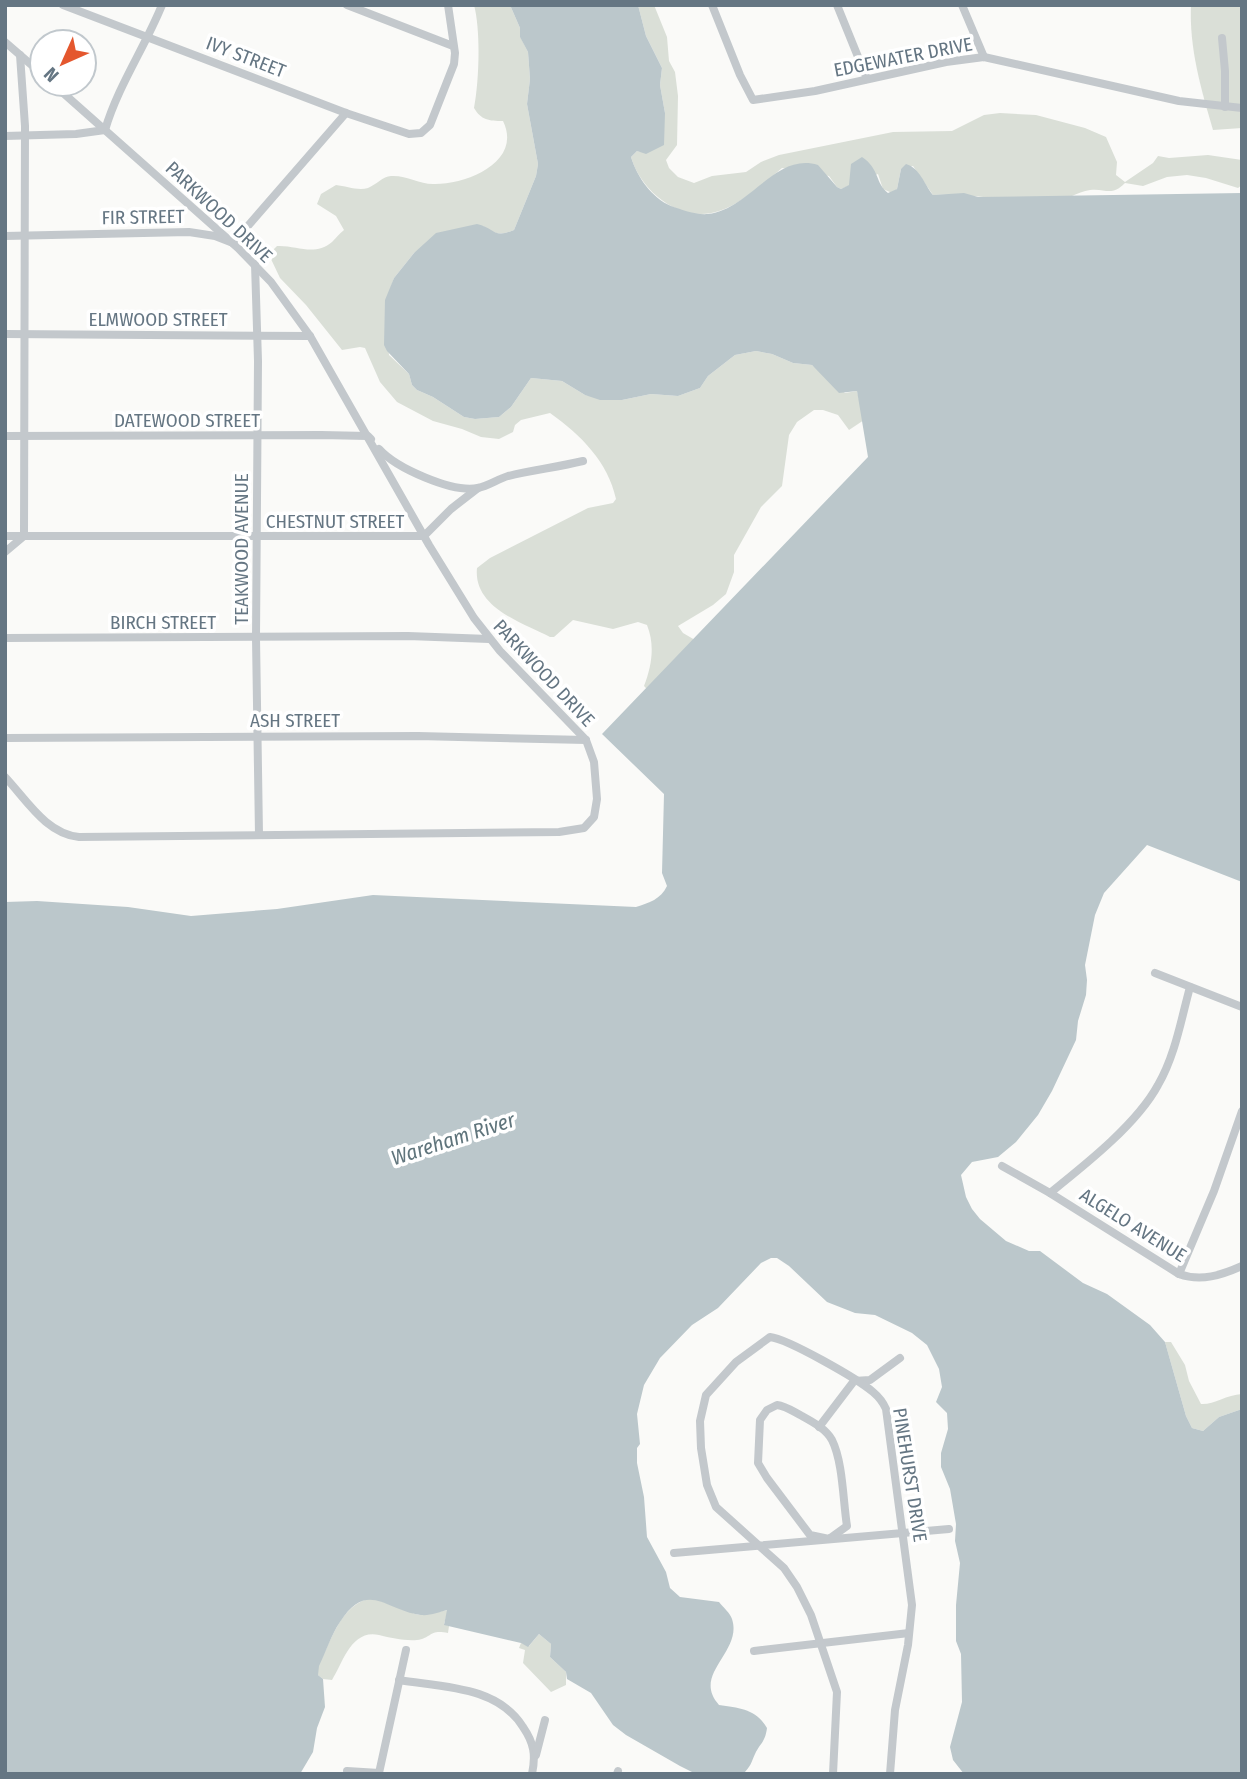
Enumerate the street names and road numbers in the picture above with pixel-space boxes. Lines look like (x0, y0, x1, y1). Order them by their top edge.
street label: IVY STREET (203, 31, 289, 83)
street label: EDGEWATER DRIVE (832, 32, 974, 82)
street label: PARKWOOD DRIVE (161, 157, 277, 267)
street label: FIR STREET (101, 205, 185, 229)
street label: ELMWOOD STREET (88, 308, 228, 331)
street label: DATEWOOD STREET (114, 409, 260, 432)
street label: TEAKWOOD AVENUE (230, 473, 253, 625)
street label: CHESTNUT STREET (266, 510, 404, 533)
street label: BIRCH STREET (110, 611, 216, 634)
street label: PARKWOOD DRIVE (489, 615, 599, 731)
street label: ASH STREET (250, 709, 340, 732)
street label: ALGELO AVENUE (1075, 1183, 1191, 1267)
street label: PINEHURST DRIVE (888, 1406, 932, 1544)

